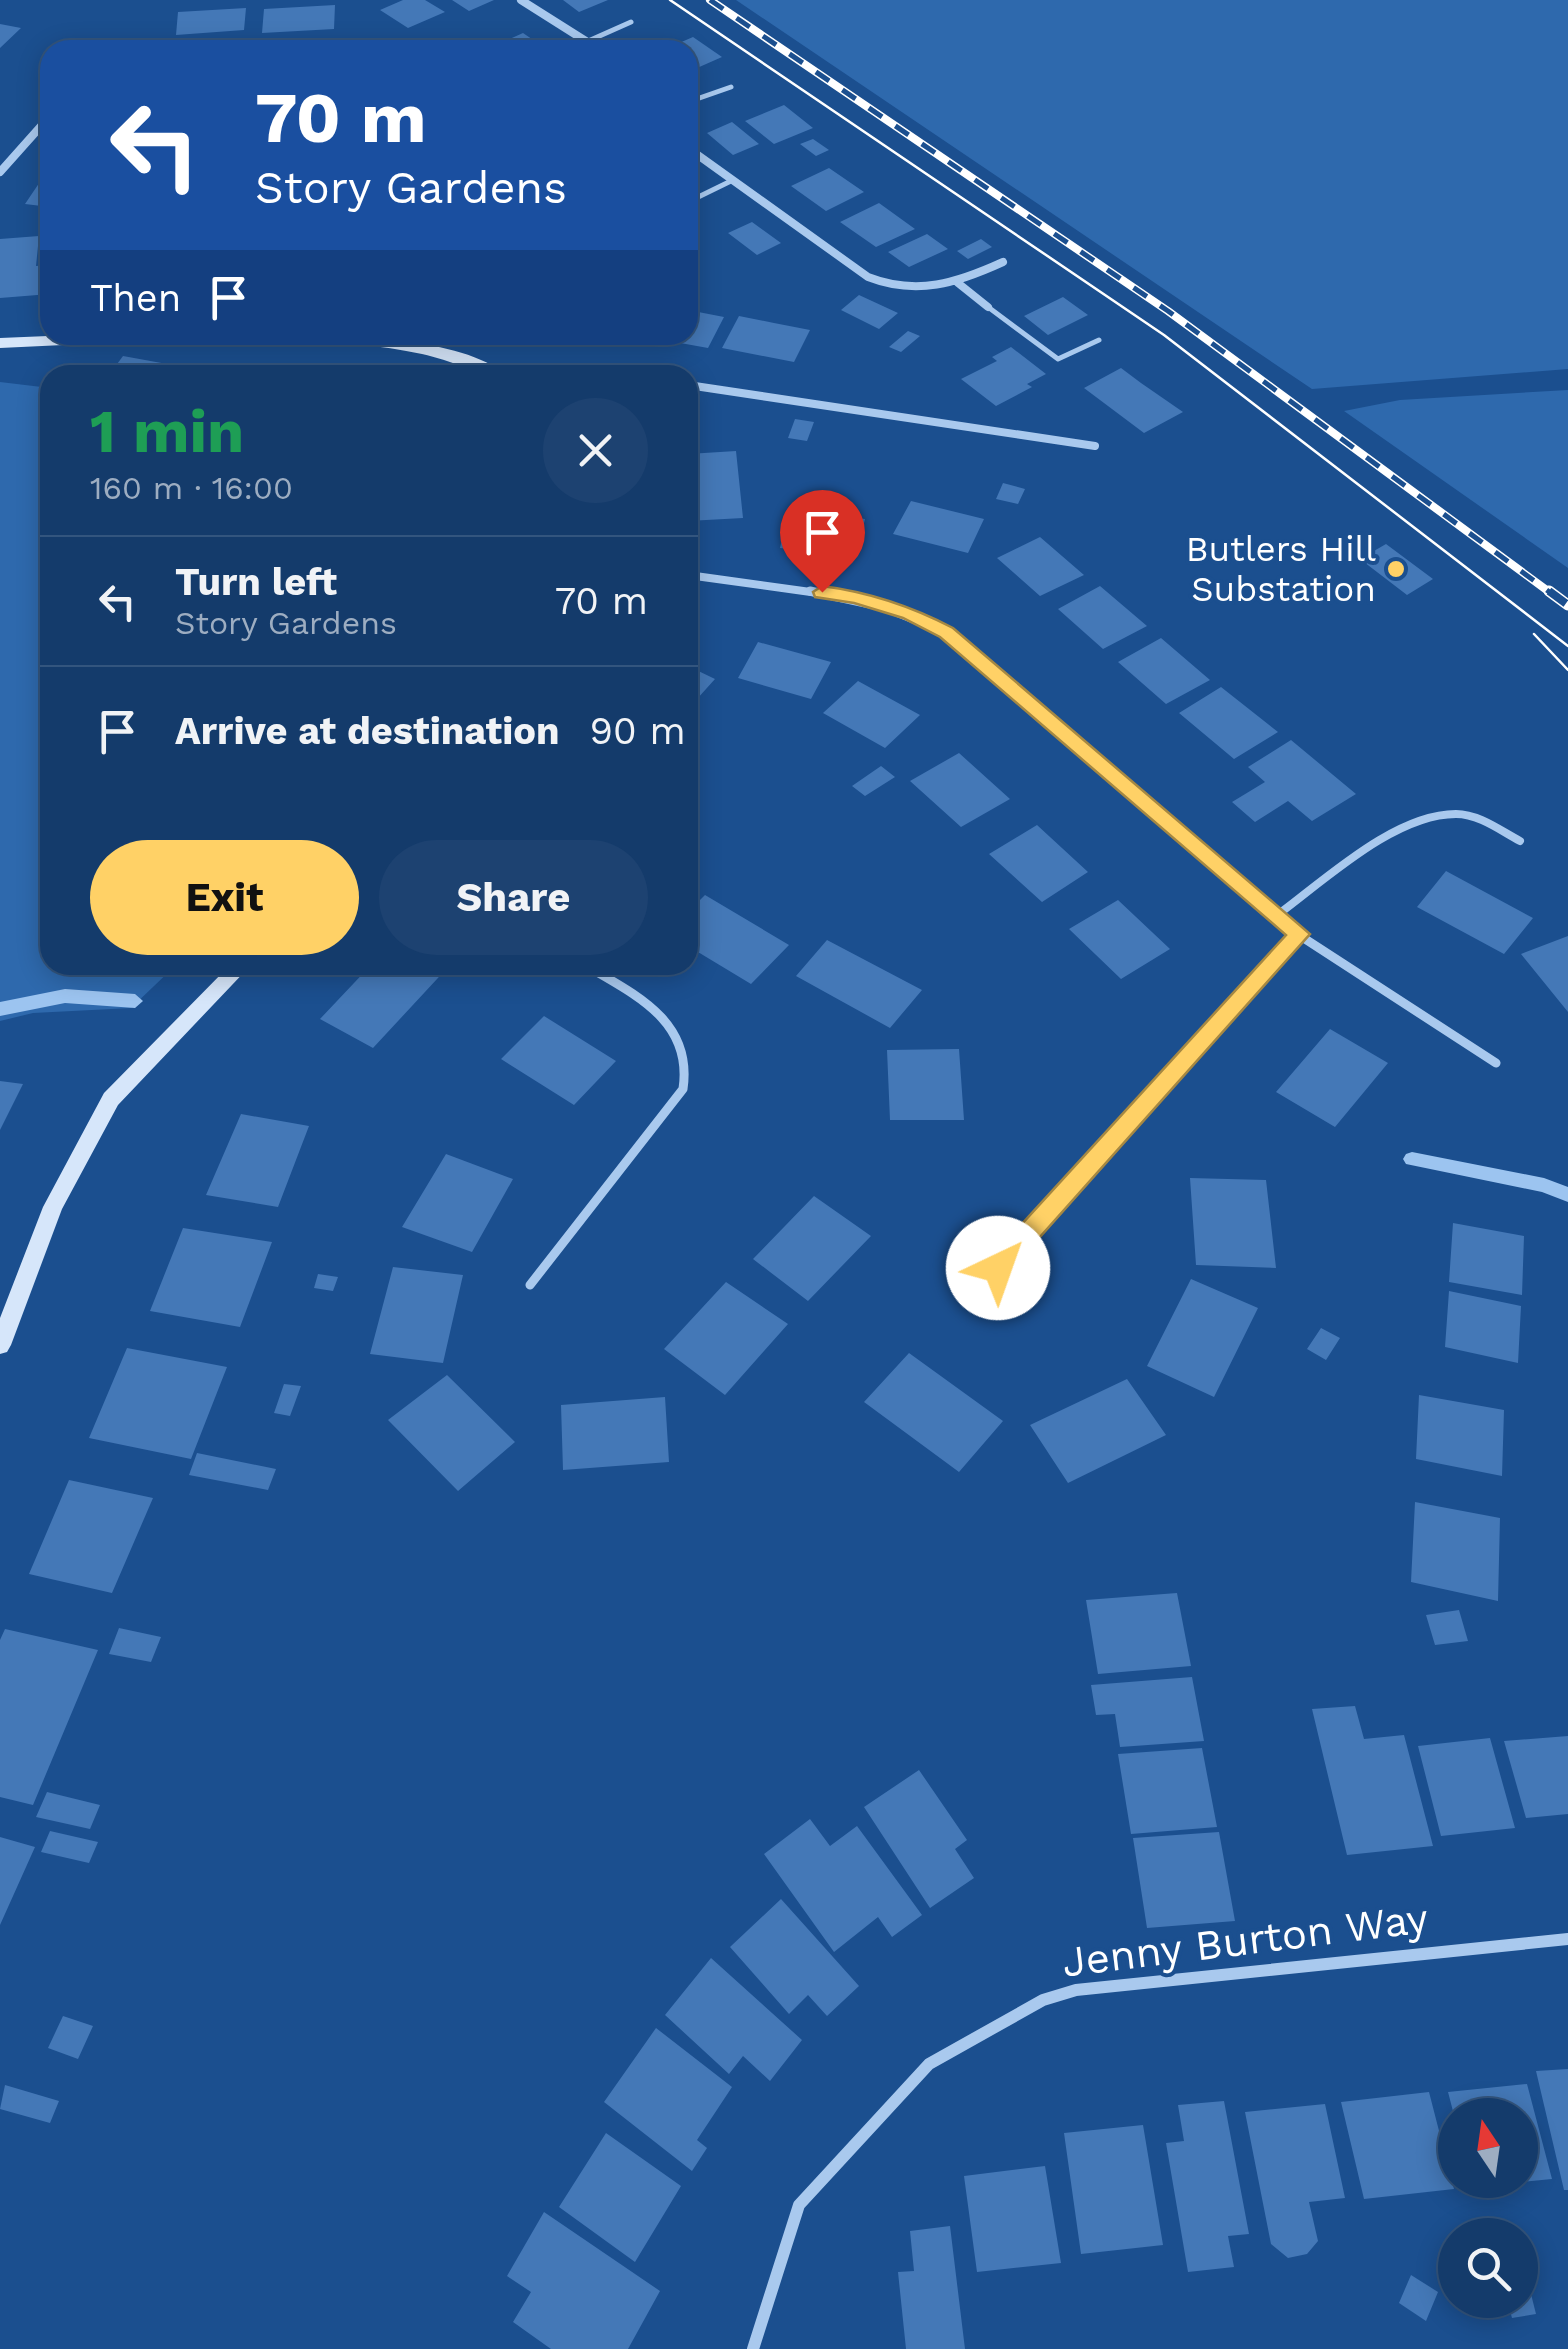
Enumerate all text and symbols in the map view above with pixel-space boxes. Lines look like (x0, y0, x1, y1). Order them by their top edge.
text: 70 m (255, 77, 427, 159)
icon: left (90, 80, 220, 210)
text: Story Gardens (255, 161, 567, 214)
icon: arrive (201, 270, 256, 325)
text: Then (90, 276, 181, 320)
text: 1 min (90, 396, 244, 467)
button: close (543, 398, 648, 503)
text: 160 m · 16:00 (90, 469, 293, 507)
pin (780, 490, 865, 593)
icon: arrive (795, 505, 850, 560)
place label: Butlers Hill Substation (1186, 528, 1376, 610)
marker: Butlers Hill Substation (1385, 558, 1407, 580)
text: Turn left (175, 560, 337, 604)
icon: left (90, 574, 145, 629)
text: 70 m (555, 579, 648, 623)
text: Story Gardens (175, 604, 397, 642)
icon: arrive (90, 704, 145, 759)
text: Arrive at destination (175, 709, 560, 753)
text: 90 m (590, 709, 686, 753)
button: Exit (90, 840, 359, 955)
button: Share (379, 840, 648, 955)
position arrow (946, 1216, 1050, 1320)
street label: Jenny Burton Way (1059, 1893, 1431, 1987)
north arrow (1438, 2098, 1538, 2198)
map controls (1438, 2098, 1538, 2318)
button: search (1438, 2218, 1538, 2318)

